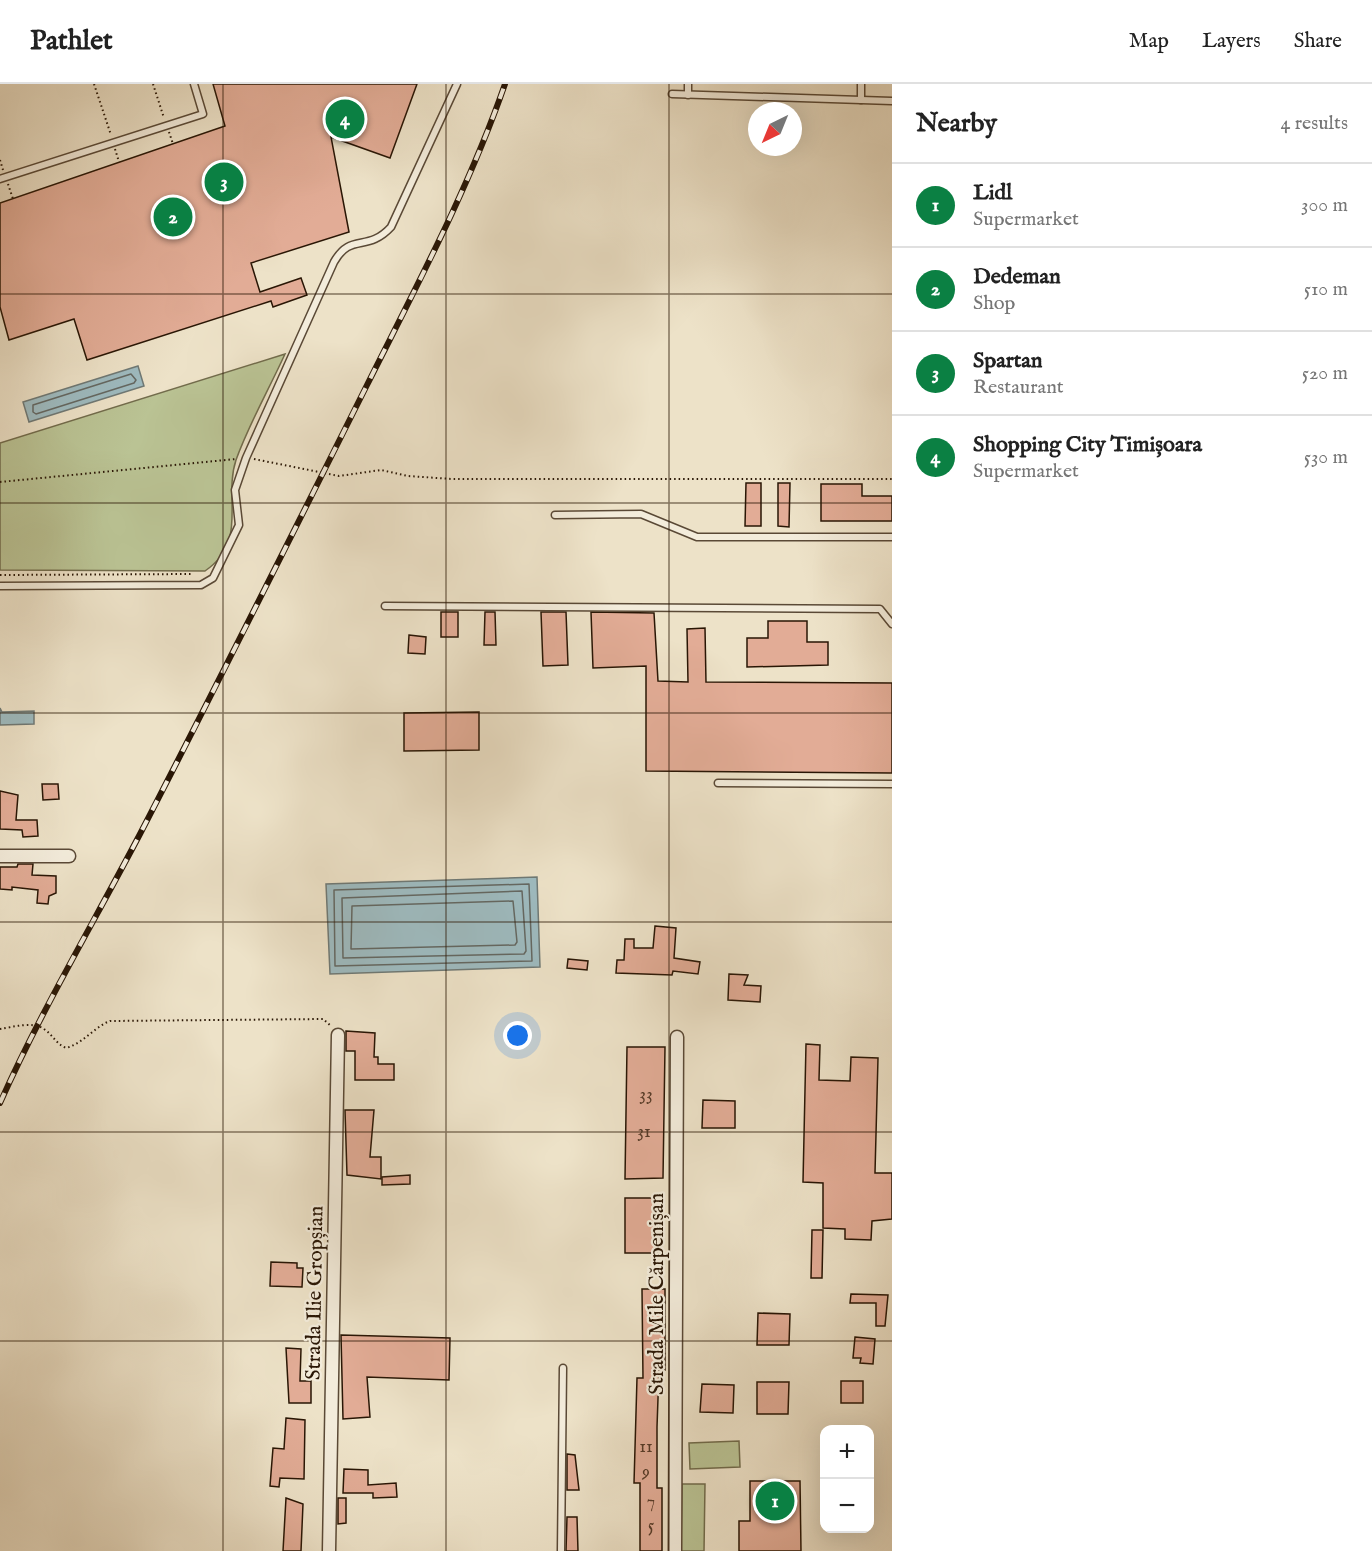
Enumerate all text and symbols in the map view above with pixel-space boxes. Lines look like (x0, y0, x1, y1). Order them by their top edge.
text: Pathlet (30, 24, 113, 59)
text: Map (1129, 28, 1169, 55)
text: Layers (1202, 28, 1261, 55)
text: Share (1294, 28, 1342, 55)
pin: 4 (326, 96, 364, 141)
north arrow (748, 102, 802, 156)
text: Nearby (916, 107, 997, 140)
text: 4 results (1281, 111, 1348, 136)
pin: 3 (204, 160, 244, 204)
text: Lidl (973, 179, 1012, 207)
text: 1 (932, 193, 939, 218)
text: 300 m (1301, 193, 1348, 218)
pin: 2 (154, 194, 192, 240)
text: Supermarket (973, 207, 1079, 232)
text: Dedeman (973, 263, 1061, 291)
text: 2 (931, 277, 940, 302)
text: 510 m (1304, 277, 1348, 302)
text: Shop (973, 291, 1015, 316)
text: Spartan (973, 347, 1043, 375)
text: 3 (932, 361, 939, 386)
text: 520 m (1302, 361, 1348, 386)
text: Restaurant (973, 375, 1064, 400)
text: Shopping City Timișoara (973, 431, 1202, 459)
text: 4 (931, 445, 940, 470)
text: 530 m (1304, 445, 1348, 470)
text: Supermarket (973, 459, 1079, 484)
your location (503, 1021, 532, 1050)
house number: 33 (639, 1084, 653, 1107)
house number: 31 (637, 1121, 651, 1144)
street label: Strada Mile Cărpenișan (644, 1193, 671, 1395)
street label: Strada Ilie Gropșian (300, 1206, 331, 1381)
map controls (820, 1425, 874, 1533)
button: + (820, 1425, 874, 1479)
house number: 11 (639, 1436, 653, 1459)
house number: 9 (641, 1461, 650, 1484)
pin: 1 (756, 1478, 794, 1524)
button: − (820, 1479, 874, 1533)
house number: 7 (647, 1491, 655, 1514)
house number: 5 (648, 1515, 655, 1538)

